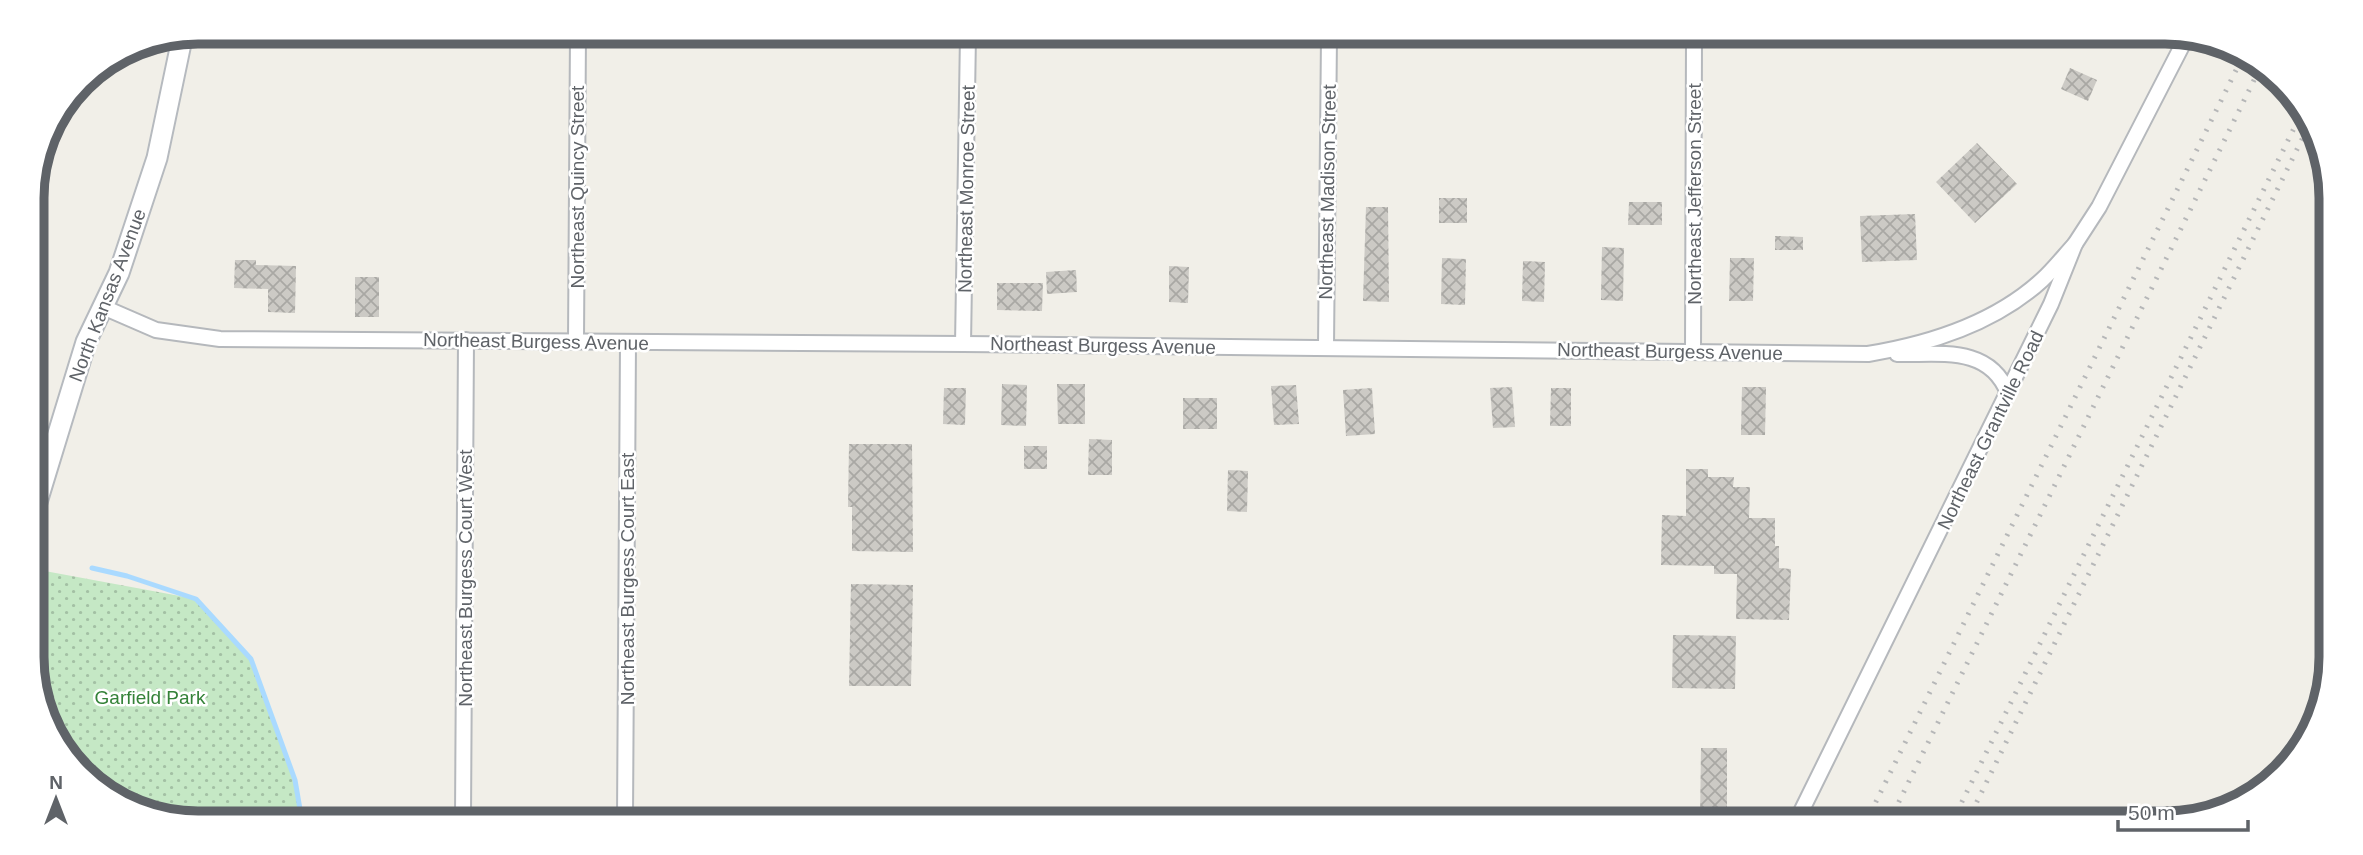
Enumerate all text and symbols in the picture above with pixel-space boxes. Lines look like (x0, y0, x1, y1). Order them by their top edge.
street label: Northeast Madison Street (1315, 83, 1340, 300)
street label: Northeast Jefferson Street (1684, 83, 1705, 305)
street label: Northeast Monroe Street (954, 84, 979, 293)
street label: Northeast Quincy Street (567, 85, 588, 288)
street label: North Kansas Avenue (65, 206, 150, 385)
street label: Northeast Grantville Road (1933, 327, 2048, 533)
street label: Northeast Burgess Avenue (423, 329, 649, 354)
street label: Northeast Burgess Avenue (990, 333, 1216, 358)
street label: Northeast Burgess Avenue (1557, 339, 1783, 364)
street label: Northeast Burgess Court West (455, 449, 476, 707)
street label: Northeast Burgess Court East (617, 452, 638, 705)
park label: Garfield Park (95, 687, 206, 708)
north arrow (21, 764, 91, 834)
text: N (49, 772, 63, 793)
scale bar (2118, 788, 2248, 832)
text: 50 m (2128, 801, 2175, 824)

